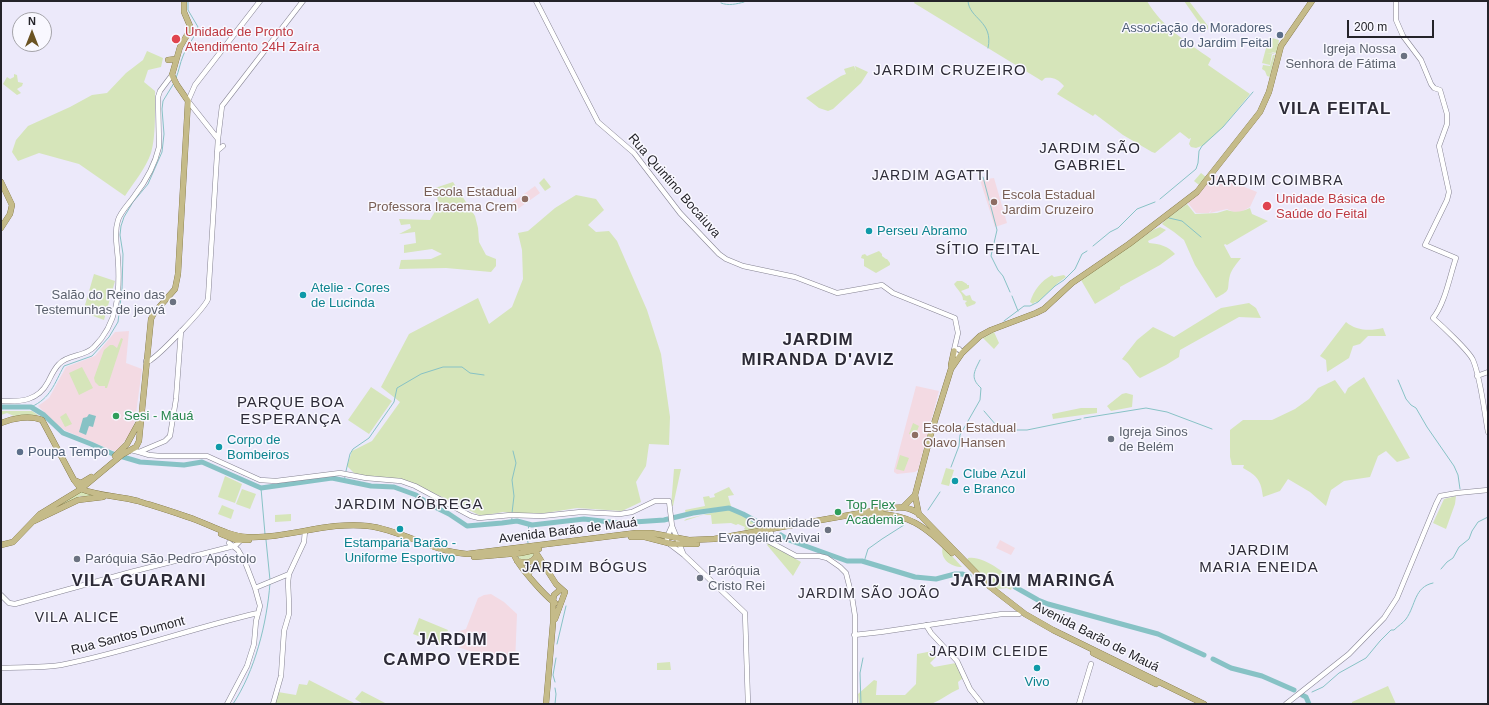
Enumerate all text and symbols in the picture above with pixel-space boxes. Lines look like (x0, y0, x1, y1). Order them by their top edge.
north arrow (12, 12, 52, 52)
scale bar (1349, 12, 1436, 38)
text: N (28, 15, 36, 27)
place label: Associação de Moradores do Jardim Feital (1122, 20, 1272, 51)
text: 200 m (1354, 20, 1387, 34)
place label: Unidade de Pronto Atendimento 24H Zaíra (185, 24, 319, 55)
marker: Associação de Moradores do Jardim Feital (1275, 30, 1285, 40)
marker: Unidade de Pronto Atendimento 24H Zaíra (170, 33, 182, 45)
place label: Igreja Nossa Senhora de Fátima (1285, 41, 1396, 72)
marker: Igreja Nossa Senhora de Fátima (1399, 51, 1409, 61)
district label: JARDIM CRUZEIRO (873, 62, 1027, 80)
district label: VILA FEITAL (1279, 99, 1391, 119)
street label: Rua Quintino Bocaiuva (624, 131, 724, 241)
district label: JARDIM SÃO GABRIEL (1039, 140, 1141, 175)
district label: JARDIM AGATTI (872, 168, 990, 184)
district label: JARDIM COIMBRA (1208, 173, 1344, 189)
place label: Escola Estadual Professora Iracema Crem (368, 184, 517, 215)
place label: Escola Estadual Jardim Cruzeiro (1002, 187, 1095, 218)
place label: Unidade Básica de Saúde do Feital (1276, 191, 1385, 222)
marker: Escola Estadual Professora Iracema Crem (520, 194, 530, 204)
marker: Escola Estadual Jardim Cruzeiro (989, 197, 999, 207)
marker: Unidade Básica de Saúde do Feital (1261, 200, 1273, 212)
place label: Perseu Abramo (877, 223, 967, 239)
marker: Perseu Abramo (864, 226, 874, 236)
district label: SÍTIO FEITAL (935, 241, 1041, 259)
place label: Atelie - Cores de Lucinda (311, 280, 390, 311)
place label: Salão do Reino das Testemunhas de jeová (35, 287, 165, 318)
marker: Atelie - Cores de Lucinda (298, 290, 308, 300)
marker: Salão do Reino das Testemunhas de jeová (168, 297, 178, 307)
district label: JARDIM MIRANDA D'AVIZ (742, 330, 894, 370)
district label: PARQUE BOA ESPERANÇA (237, 394, 345, 429)
place label: Sesi - Mauá (124, 408, 193, 424)
marker: Sesi - Mauá (111, 411, 121, 421)
place label: Escola Estadual Olavo Hansen (923, 420, 1016, 451)
place label: Igreja Sinos de Belém (1119, 424, 1188, 455)
marker: Escola Estadual Olavo Hansen (910, 430, 920, 440)
place label: Corpo de Bombeiros (227, 432, 289, 463)
marker: Igreja Sinos de Belém (1106, 434, 1116, 444)
marker: Corpo de Bombeiros (214, 442, 224, 452)
place label: Poupa Tempo (28, 444, 108, 460)
marker: Poupa Tempo (15, 447, 25, 457)
place label: Clube Azul e Branco (963, 466, 1026, 497)
marker: Clube Azul e Branco (950, 476, 960, 486)
district label: JARDIM NÓBREGA (334, 496, 484, 514)
place label: Top Flex Academia (846, 497, 904, 528)
marker: Top Flex Academia (833, 507, 843, 517)
street label: Avenida Barão de Mauá (498, 515, 638, 547)
place label: Comunidade Evangélica Avivai (718, 515, 820, 546)
marker: Estamparia Barão - Uniforme Esportivo (395, 524, 405, 534)
marker: Comunidade Evangélica Avivai (823, 525, 833, 535)
place label: Estamparia Barão - Uniforme Esportivo (344, 535, 456, 566)
district label: JARDIM MARIA ENEIDA (1199, 542, 1319, 577)
place label: Paróquia São Pedro Apóstolo (85, 551, 256, 567)
marker: Paróquia São Pedro Apóstolo (72, 554, 82, 564)
district label: JARDIM BÓGUS (522, 559, 648, 577)
place label: Paróquia Cristo Rei (708, 563, 765, 594)
district label: VILA GUARANI (72, 571, 206, 591)
district label: JARDIM MARINGÁ (950, 571, 1116, 591)
marker: Paróquia Cristo Rei (695, 573, 705, 583)
district label: JARDIM SÃO JOÃO (798, 586, 940, 602)
street label: Avenida Barão de Mauá (1030, 598, 1162, 676)
district label: VILA ALICE (35, 610, 119, 626)
street label: Rua Santos Dumont (69, 613, 187, 659)
district label: JARDIM CAMPO VERDE (383, 630, 521, 670)
district label: JARDIM CLEIDE (929, 644, 1049, 660)
marker: Vivo (1032, 663, 1042, 673)
place label: Vivo (1024, 674, 1050, 690)

